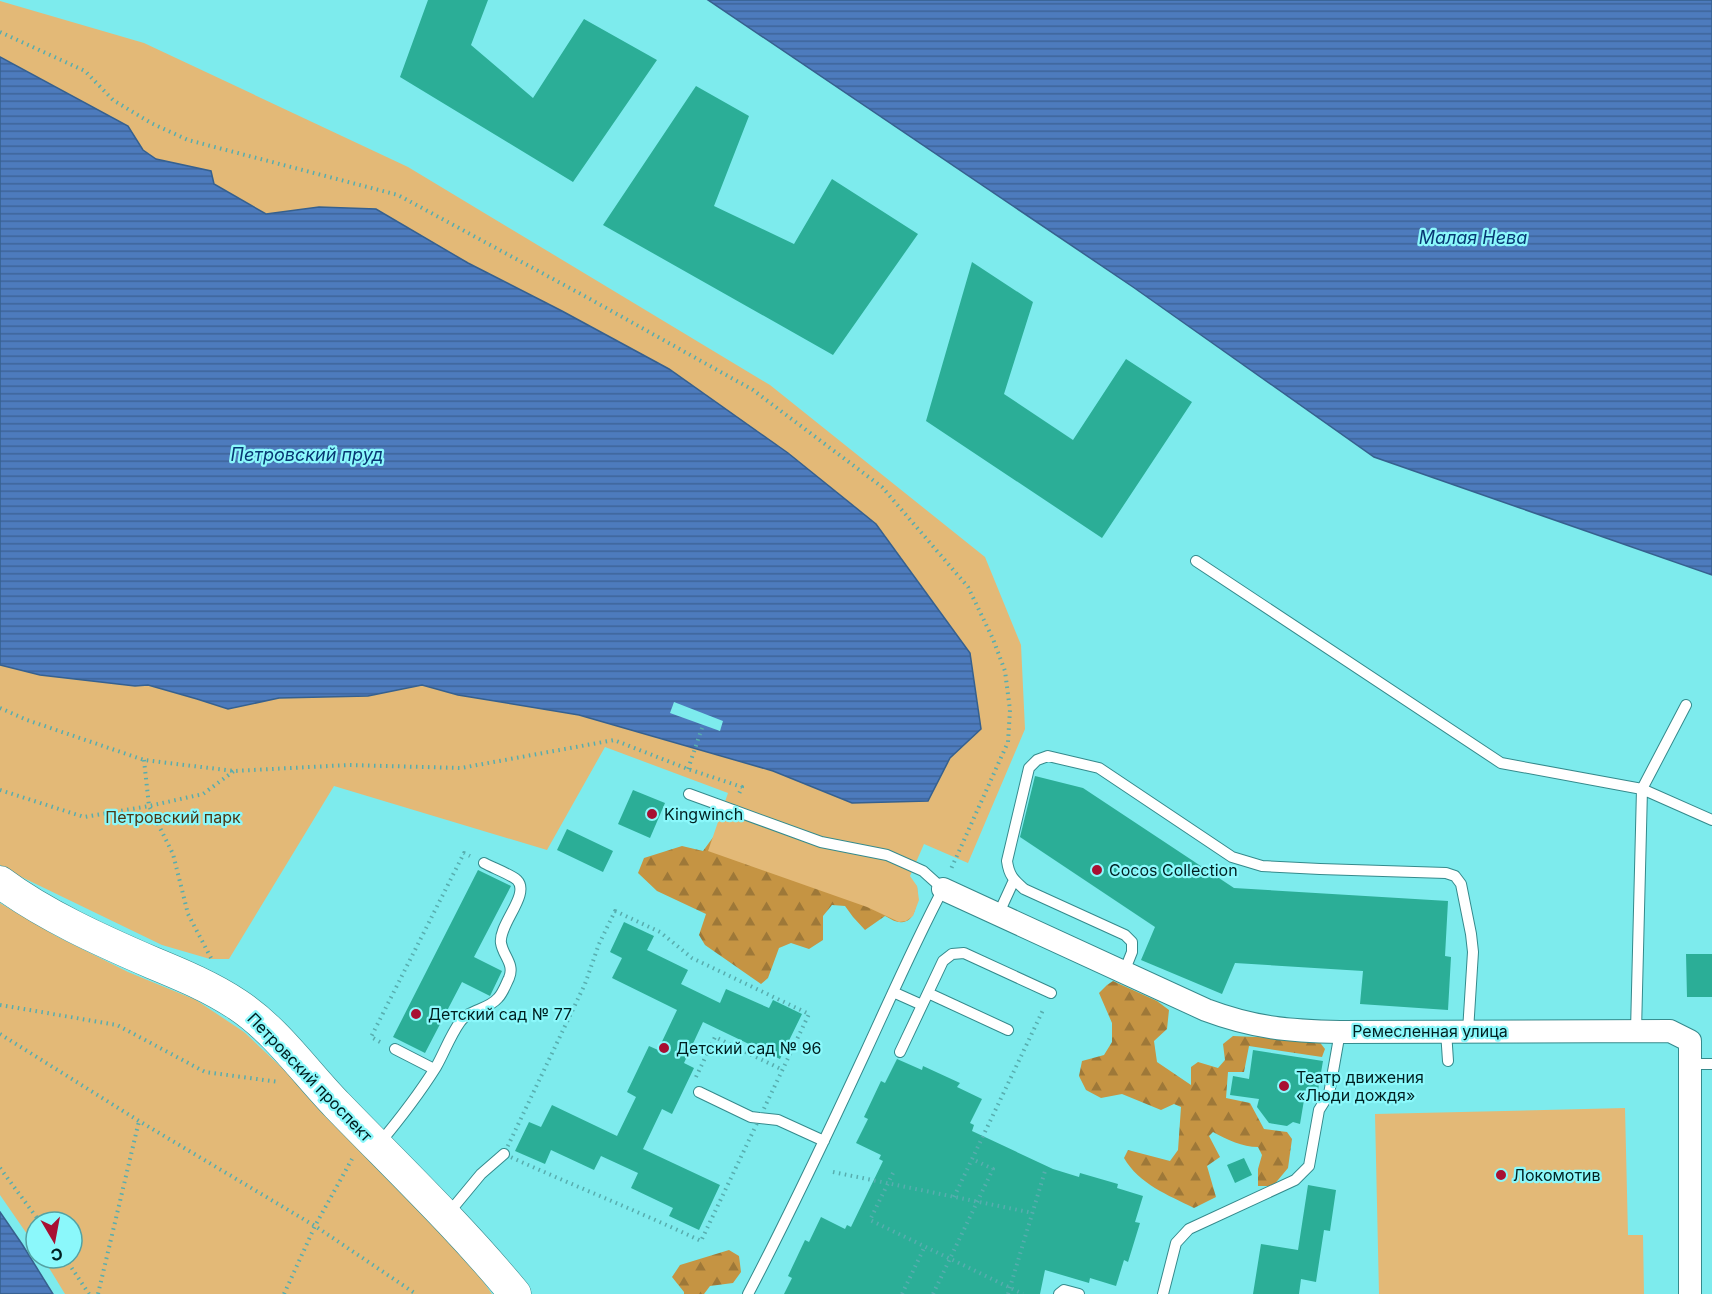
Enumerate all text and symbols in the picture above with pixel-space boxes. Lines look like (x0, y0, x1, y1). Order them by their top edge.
water label: Малая Нева (1419, 227, 1527, 248)
water label: Петровский пруд (231, 444, 383, 465)
place label: Kingwinch (664, 804, 743, 824)
park label: Петровский парк (105, 807, 241, 827)
marker: Kingwinch (645, 807, 659, 821)
place label: Cocos Collection (1109, 860, 1238, 880)
marker: Cocos Collection (1090, 863, 1104, 877)
place label: Детский сад № 77 (428, 1004, 572, 1024)
marker: Детский сад № 77 (409, 1007, 423, 1021)
street label: Петровский проспект (243, 1008, 377, 1146)
street label: Ремесленная улица (1352, 1021, 1508, 1041)
place label: Детский сад № 96 (676, 1038, 822, 1058)
marker: Детский сад № 96 (657, 1041, 671, 1055)
place label: Театр движения «Люди дождя» (1296, 1067, 1424, 1105)
marker: Театр движения «Люди дождя» (1277, 1079, 1291, 1093)
place label: Локомотив (1513, 1165, 1601, 1185)
marker: Локомотив (1494, 1168, 1508, 1182)
north arrow (24, 1210, 84, 1270)
text: С (49, 1244, 64, 1266)

